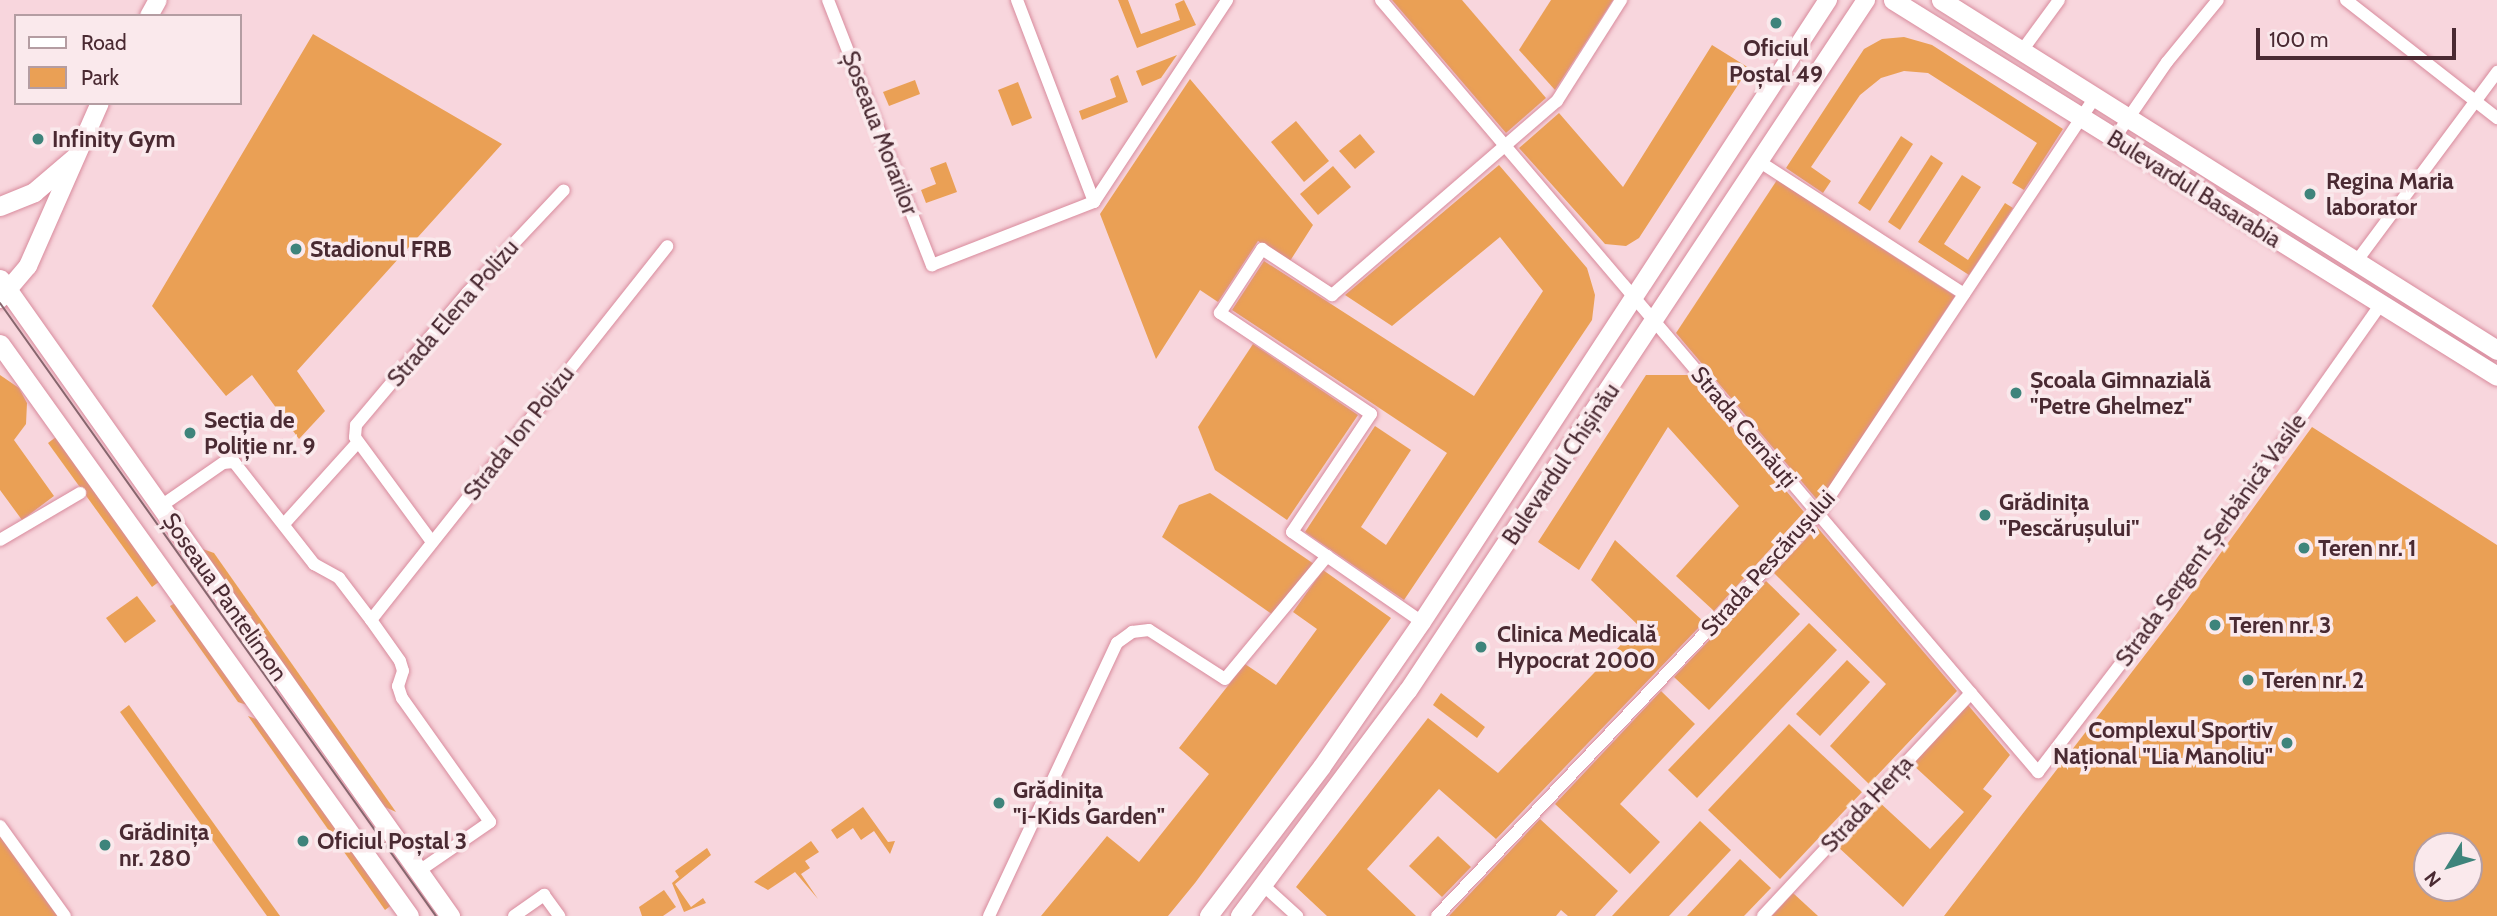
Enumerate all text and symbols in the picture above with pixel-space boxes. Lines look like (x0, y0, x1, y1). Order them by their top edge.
legend (14, 14, 242, 105)
scale bar (2259, 14, 2458, 58)
marker: Oficiul Poștal 49 (1768, 15, 1784, 31)
text: 100 m (2269, 27, 2328, 52)
text: Road (81, 30, 127, 55)
place label: Oficiul Poștal 49 (1729, 34, 1823, 88)
street label: Șoseaua Morarilor (836, 47, 924, 219)
text: Park (81, 65, 119, 90)
street label: Bulevardul Basarabia (2102, 124, 2286, 254)
place label: Infinity Gym (52, 125, 175, 153)
marker: Infinity Gym (30, 131, 46, 147)
place label: Regina Maria laborator (2326, 167, 2454, 221)
marker: Regina Maria laborator (2300, 184, 2320, 204)
street label: Strada Elena Polizu (382, 234, 524, 392)
place label: Stadionul FRB (310, 235, 452, 263)
marker: Stadionul FRB (288, 241, 304, 257)
street label: Strada Ion Polizu (458, 360, 580, 506)
street label: Strada Cernăuți (1685, 361, 1803, 493)
place label: Școala Gimnazială "Petre Ghelmez" (2030, 366, 2211, 420)
street label: Bulevardul Chișinău (1497, 378, 1625, 550)
marker: Școala Gimnazială "Petre Ghelmez" (2008, 385, 2024, 401)
place label: Secția de Poliție nr. 9 (204, 406, 315, 460)
street label: Strada Sergent Șerbănică Vasile (2110, 408, 2312, 672)
marker: Secția de Poliție nr. 9 (182, 425, 198, 441)
street label: Strada Pescărușului (1695, 484, 1841, 642)
place label: Grădinița "Pescărușului" (1999, 488, 2139, 542)
marker: Grădinița "Pescărușului" (1977, 507, 1993, 523)
street label: Șoseaua Pantelimon (157, 508, 293, 686)
place label: Teren nr. 1 (2318, 534, 2416, 562)
marker: Teren nr. 1 (2296, 540, 2312, 556)
place label: Teren nr. 3 (2229, 611, 2331, 639)
marker: Teren nr. 3 (2207, 617, 2223, 633)
place label: Clinica Medicală Hypocrat 2000 (1497, 620, 1657, 674)
marker: Clinica Medicală Hypocrat 2000 (1471, 637, 1491, 657)
place label: Teren nr. 2 (2262, 666, 2364, 694)
marker: Teren nr. 2 (2240, 672, 2256, 688)
place label: Complexul Sportiv Național "Lia Manoliu" (2053, 716, 2273, 770)
marker: Complexul Sportiv Național "Lia Manoliu" (2279, 735, 2295, 751)
street label: Strada Herța (1815, 750, 1919, 858)
place label: Grădinița "i-Kids Garden" (1013, 776, 1165, 830)
marker: Grădinița "i-Kids Garden" (991, 795, 1007, 811)
place label: Grădinița nr. 280 (119, 818, 209, 872)
place label: Oficiul Poștal 3 (317, 827, 467, 855)
north arrow (2413, 832, 2483, 902)
marker: Oficiul Poștal 3 (295, 833, 311, 849)
marker: Grădinița nr. 280 (97, 837, 113, 853)
text: N (2419, 867, 2446, 891)

